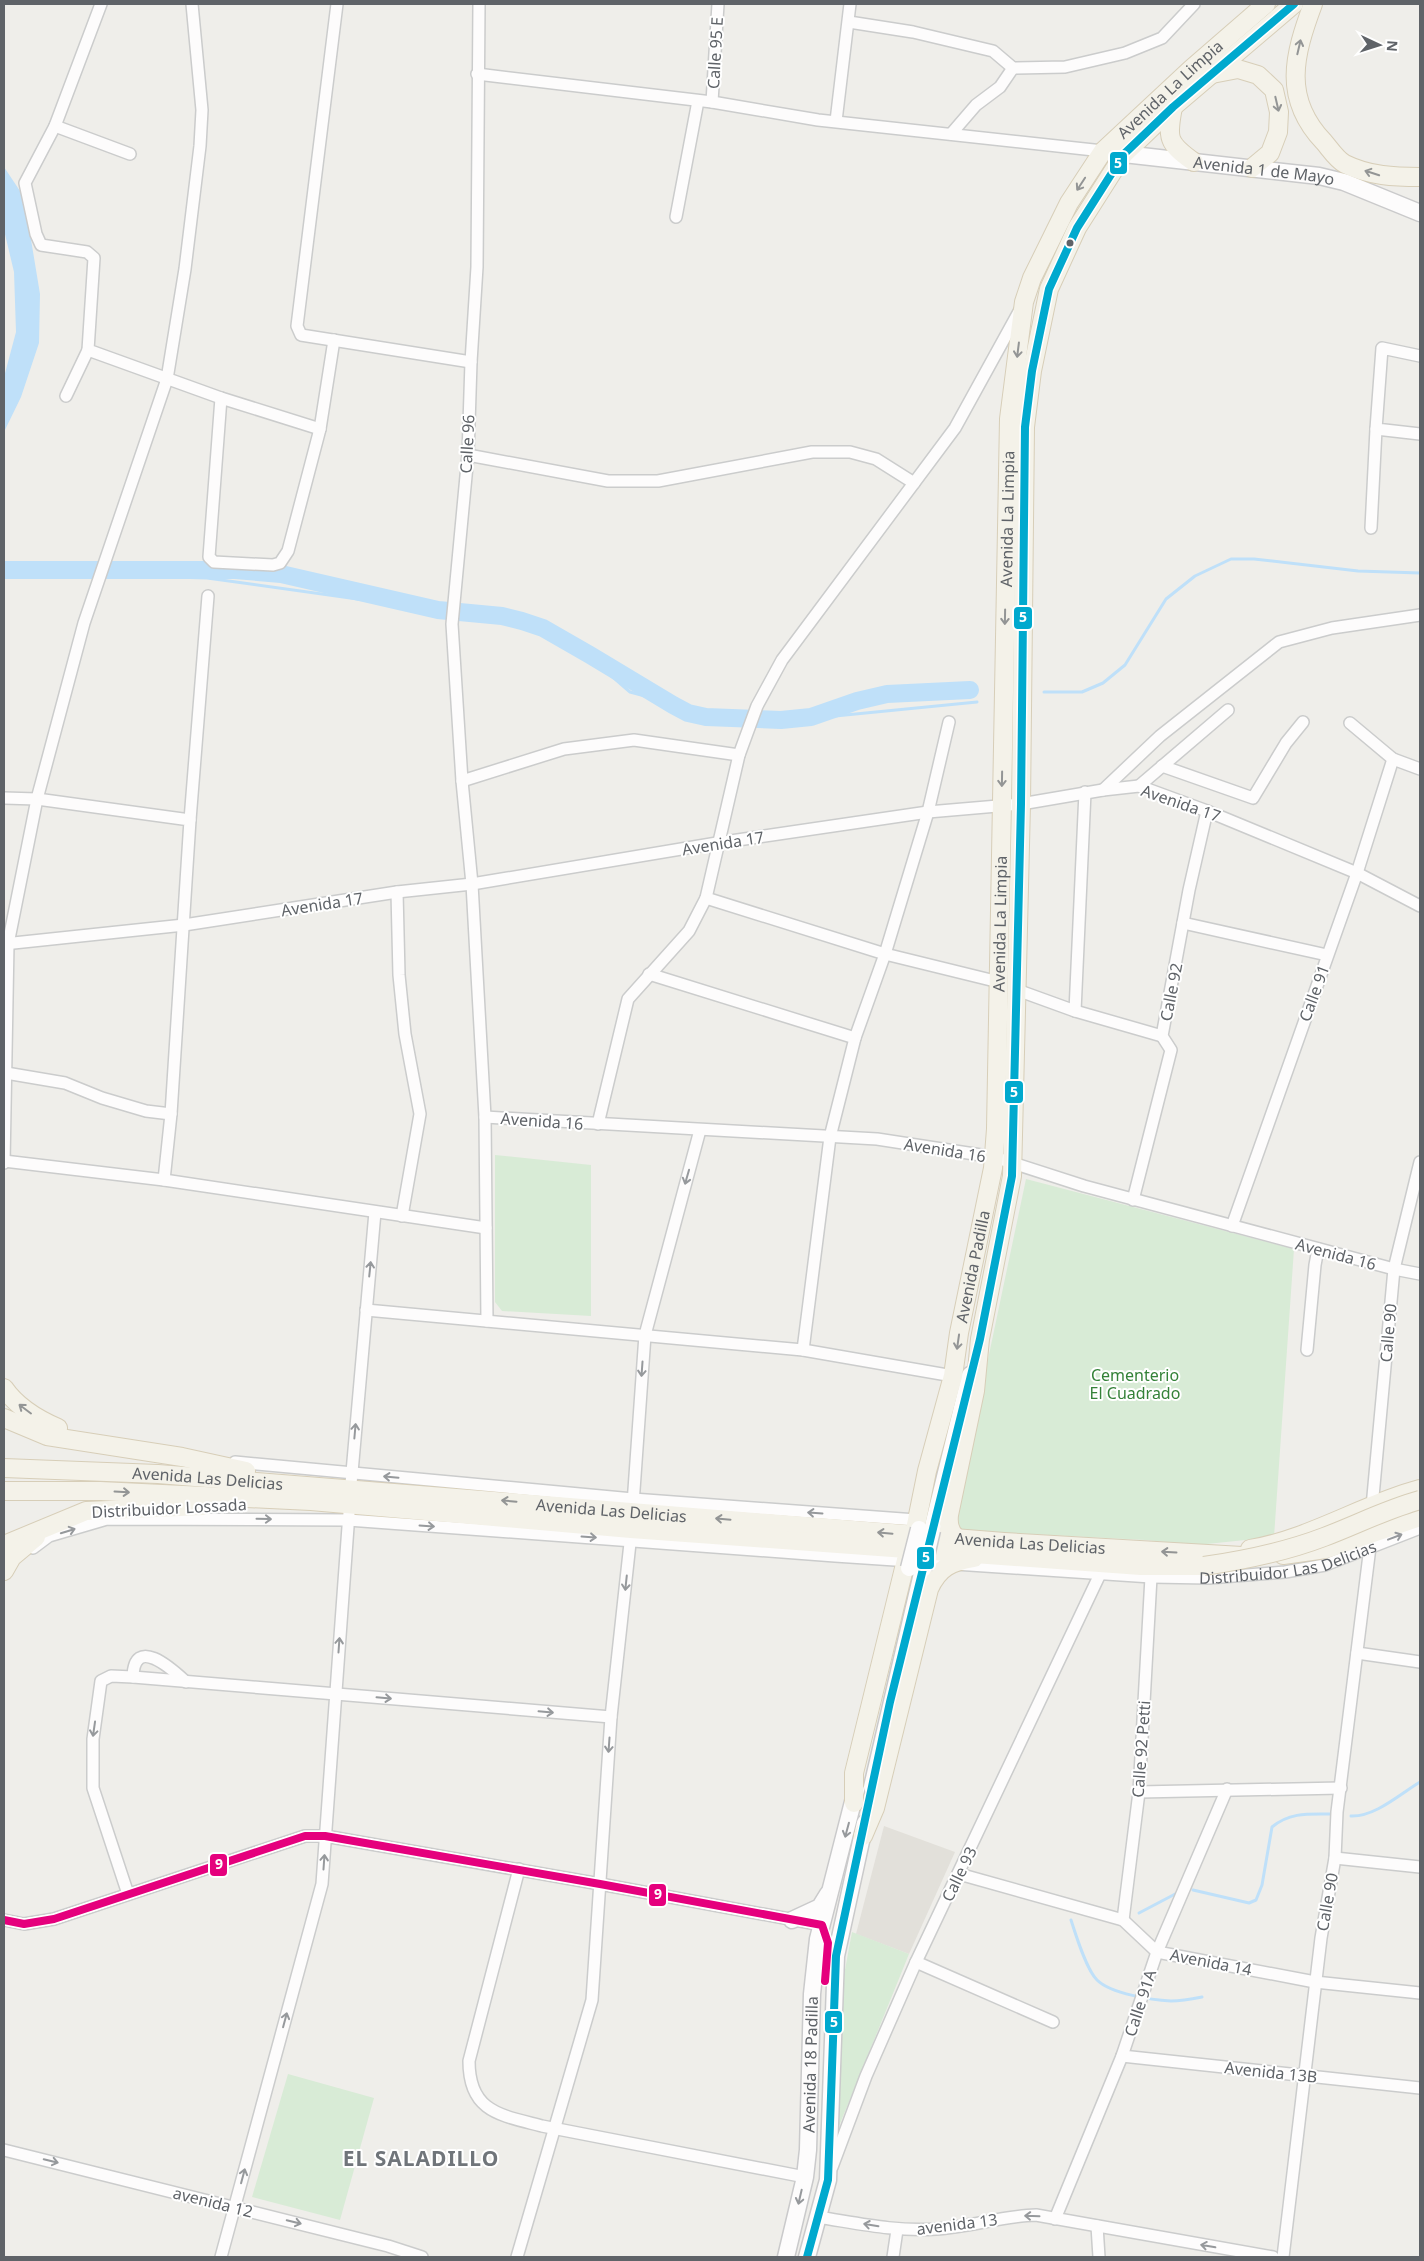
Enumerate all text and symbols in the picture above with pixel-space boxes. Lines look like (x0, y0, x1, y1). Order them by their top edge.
street label: Calle 95 E (702, 17, 728, 89)
north arrow (1354, 20, 1404, 70)
street label: Avenida La Limpia (1112, 35, 1228, 143)
one-way arrow (1295, 40, 1304, 56)
text: N (1383, 40, 1402, 52)
one-way arrow (1273, 96, 1282, 112)
line badge: 5 (1109, 151, 1128, 175)
street label: Avenida 1 de Mayo (1192, 151, 1337, 190)
text: 5 (1114, 153, 1122, 172)
one-way arrow (1364, 167, 1380, 177)
one-way arrow (1076, 176, 1086, 190)
unlabelled marker (1065, 238, 1075, 248)
one-way arrow (1013, 341, 1023, 357)
street label: Calle 96 (454, 414, 480, 474)
street label: Avenida La Limpia (995, 450, 1019, 587)
line badge: 5 (1013, 606, 1033, 630)
text: 5 (1019, 607, 1027, 626)
one-way arrow (1001, 608, 1010, 624)
one-way arrow (998, 771, 1007, 787)
street label: Avenida 17 (1138, 779, 1224, 827)
street label: Avenida 17 (680, 826, 766, 860)
street label: Avenida La Limpia (988, 855, 1012, 992)
street label: Avenida 17 (279, 887, 365, 921)
street label: Calle 92 (1155, 961, 1187, 1023)
street label: Calle 91 (1294, 962, 1334, 1024)
line badge: 5 (1004, 1080, 1024, 1104)
text: 5 (1010, 1082, 1018, 1101)
street label: Avenida 16 (500, 1107, 584, 1135)
street label: Avenida 16 (902, 1133, 988, 1167)
one-way arrow (682, 1169, 691, 1185)
street label: Avenida Padilla (950, 1208, 995, 1325)
street label: Avenida 16 (1293, 1233, 1379, 1275)
one-way arrow (365, 1261, 374, 1277)
street label: Calle 90 (1374, 1303, 1402, 1363)
one-way arrow (953, 1334, 963, 1350)
one-way arrow (637, 1361, 647, 1377)
park label: Cementerio El Cuadrado (1090, 1364, 1180, 1404)
one-way arrow (18, 1404, 32, 1414)
one-way arrow (351, 1423, 360, 1439)
street label: Avenida Las Delicias (132, 1462, 284, 1495)
one-way arrow (384, 1473, 400, 1482)
one-way arrow (114, 1488, 130, 1497)
street label: Distribuidor Lossada (91, 1493, 247, 1523)
street label: Avenida Las Delicias (535, 1493, 688, 1527)
one-way arrow (501, 1497, 517, 1506)
one-way arrow (807, 1508, 823, 1518)
one-way arrow (256, 1514, 272, 1524)
one-way arrow (715, 1514, 731, 1524)
one-way arrow (418, 1521, 434, 1530)
one-way arrow (60, 1525, 76, 1535)
street label: Avenida Las Delicias (954, 1527, 1106, 1559)
one-way arrow (877, 1528, 893, 1537)
one-way arrow (580, 1532, 596, 1541)
one-way arrow (1387, 1532, 1402, 1541)
street label: Distribuidor Las Delicias (1199, 1535, 1379, 1589)
line badge: 5 (916, 1546, 935, 1570)
text: 5 (922, 1547, 930, 1566)
one-way arrow (1161, 1547, 1177, 1556)
one-way arrow (621, 1575, 631, 1591)
one-way arrow (335, 1638, 344, 1654)
one-way arrow (376, 1693, 392, 1703)
street label: Calle 92 Petti (1127, 1700, 1155, 1798)
one-way arrow (538, 1707, 554, 1717)
one-way arrow (89, 1721, 99, 1737)
one-way arrow (605, 1737, 614, 1753)
one-way arrow (842, 1821, 851, 1837)
street label: Calle 93 (936, 1843, 982, 1905)
line badge: 9 (209, 1853, 228, 1877)
text: 9 (215, 1854, 223, 1873)
one-way arrow (319, 1854, 328, 1870)
street label: Calle 90 (1311, 1871, 1343, 1933)
line badge: 9 (648, 1883, 667, 1907)
text: 9 (654, 1884, 662, 1903)
street label: Avenida 14 (1168, 1943, 1254, 1981)
street label: Calle 91A (1119, 1966, 1161, 2039)
street label: Avenida 18 Padilla (797, 1996, 823, 2133)
line badge: 5 (824, 2010, 843, 2034)
one-way arrow (281, 2012, 290, 2028)
text: 5 (830, 2012, 838, 2031)
street label: Avenida 13B (1224, 2056, 1318, 2088)
district label: EL SALADILLO (343, 2144, 499, 2172)
one-way arrow (43, 2157, 59, 2166)
one-way arrow (239, 2169, 248, 2185)
street label: avenida 12 (171, 2181, 255, 2223)
one-way arrow (795, 2189, 804, 2205)
street label: avenida 13 (915, 2208, 999, 2240)
one-way arrow (1024, 2211, 1040, 2221)
one-way arrow (285, 2218, 301, 2227)
one-way arrow (863, 2220, 879, 2230)
one-way arrow (1200, 2240, 1216, 2250)

